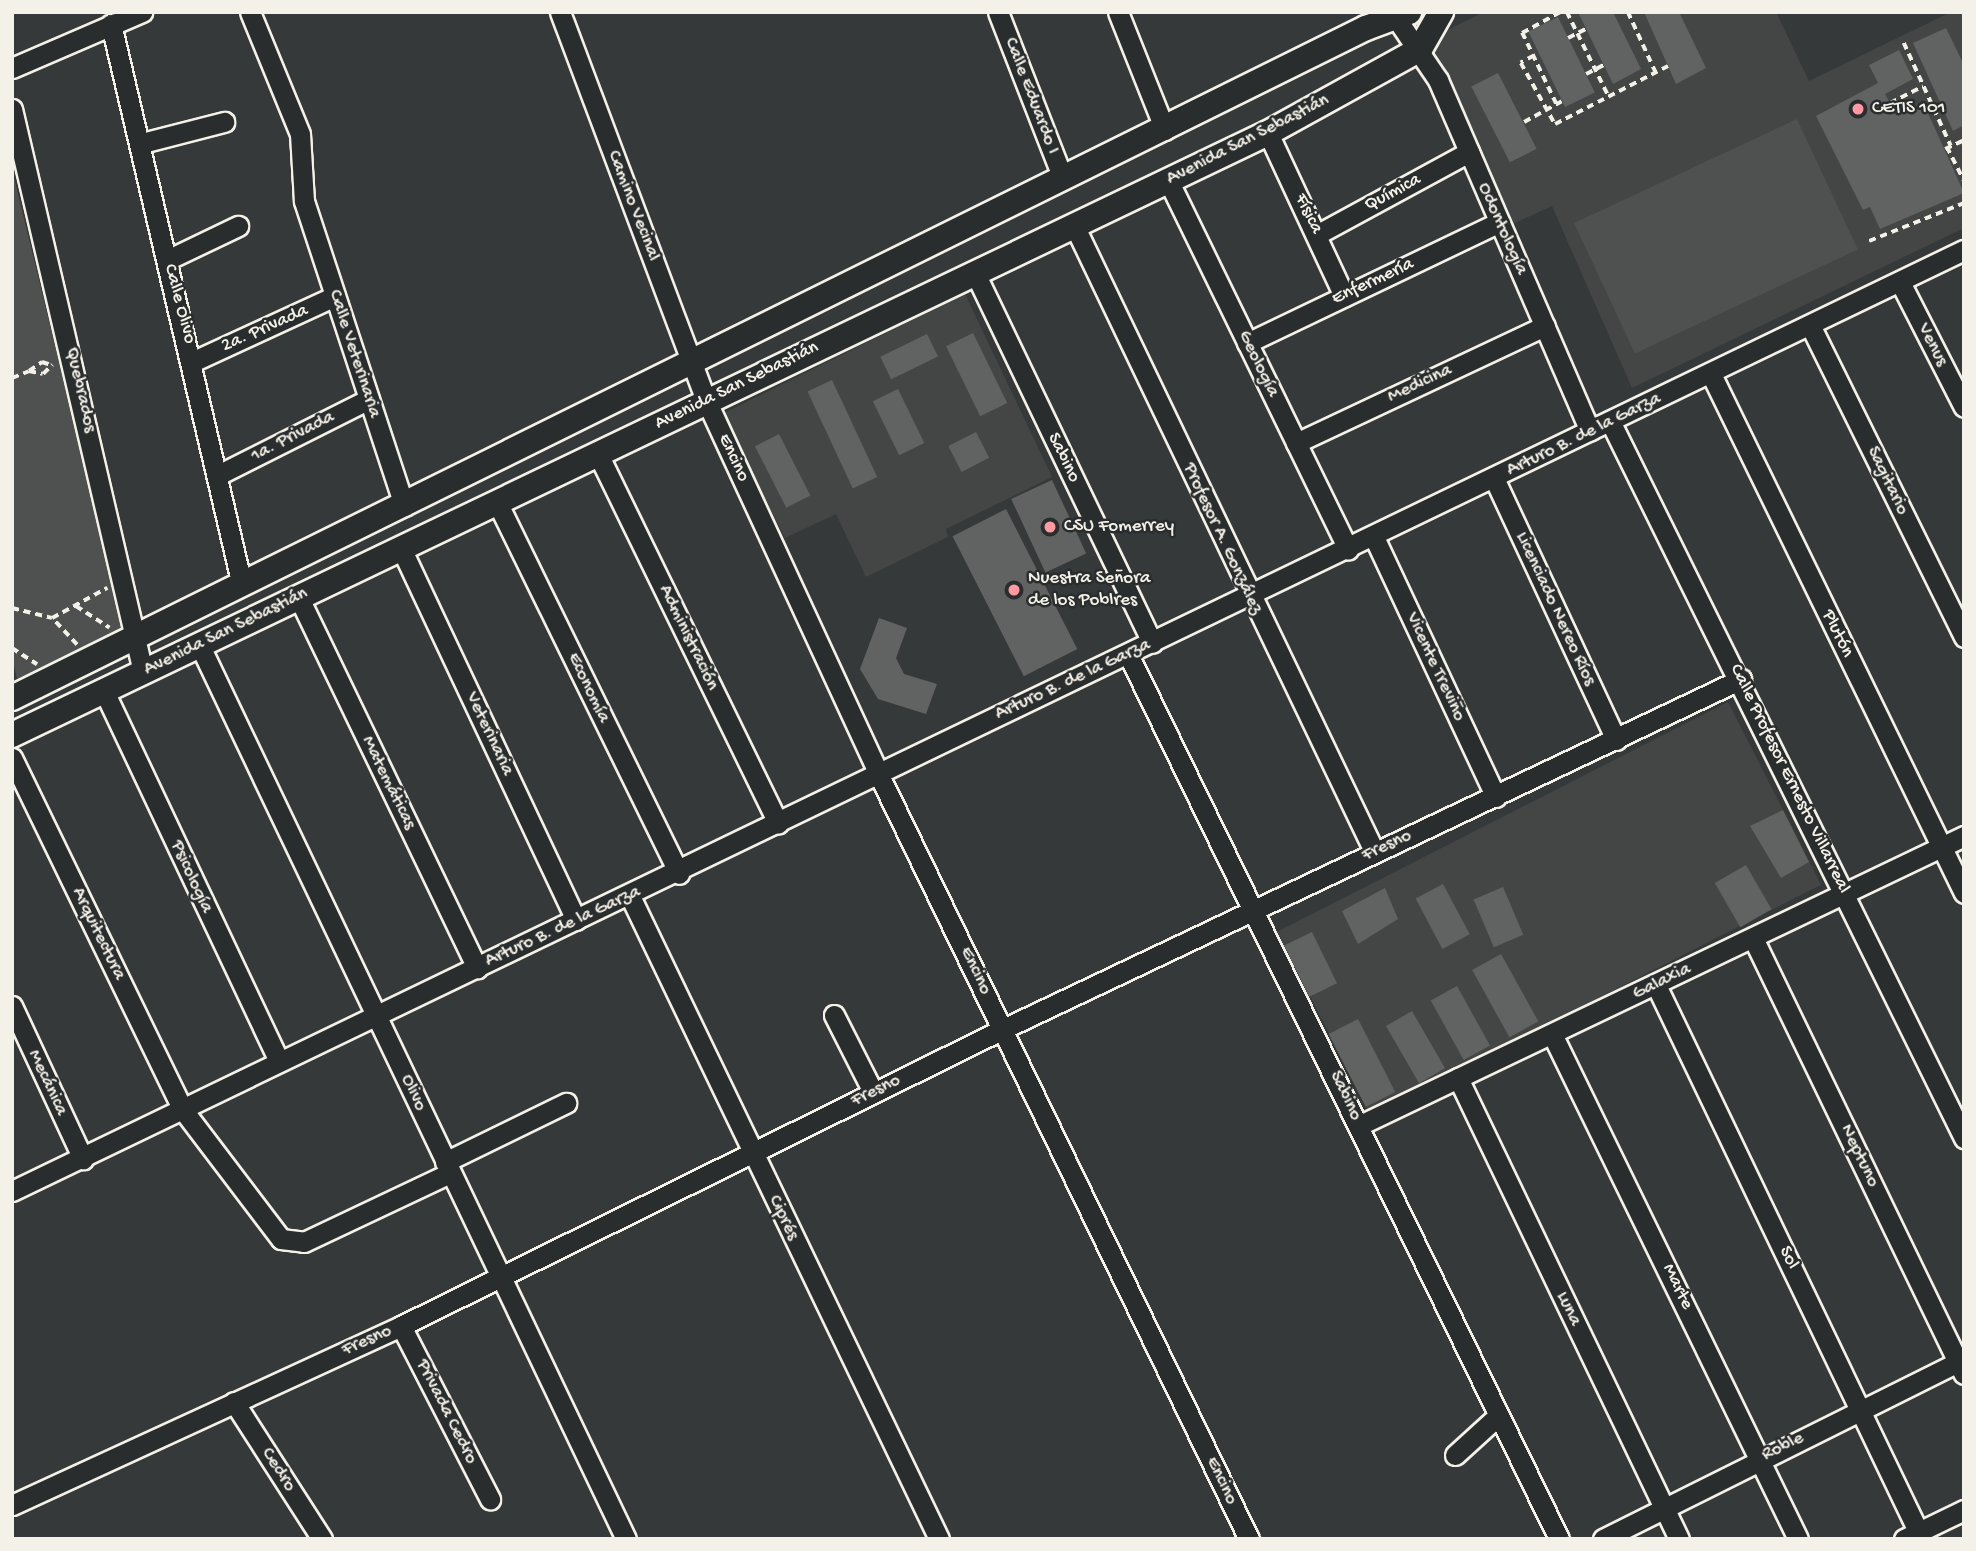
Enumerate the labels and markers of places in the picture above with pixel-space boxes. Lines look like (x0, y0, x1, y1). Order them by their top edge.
place label: CETIS 101 (1872, 98, 1945, 120)
marker: CETIS 101 (1850, 101, 1866, 117)
place label: CSU Fomerrey (1064, 516, 1174, 538)
marker: CSU Fomerrey (1042, 519, 1058, 535)
place label: Nuestra Señora de los Poblres (1028, 568, 1150, 612)
marker: Nuestra Señora de los Poblres (1006, 582, 1022, 598)

